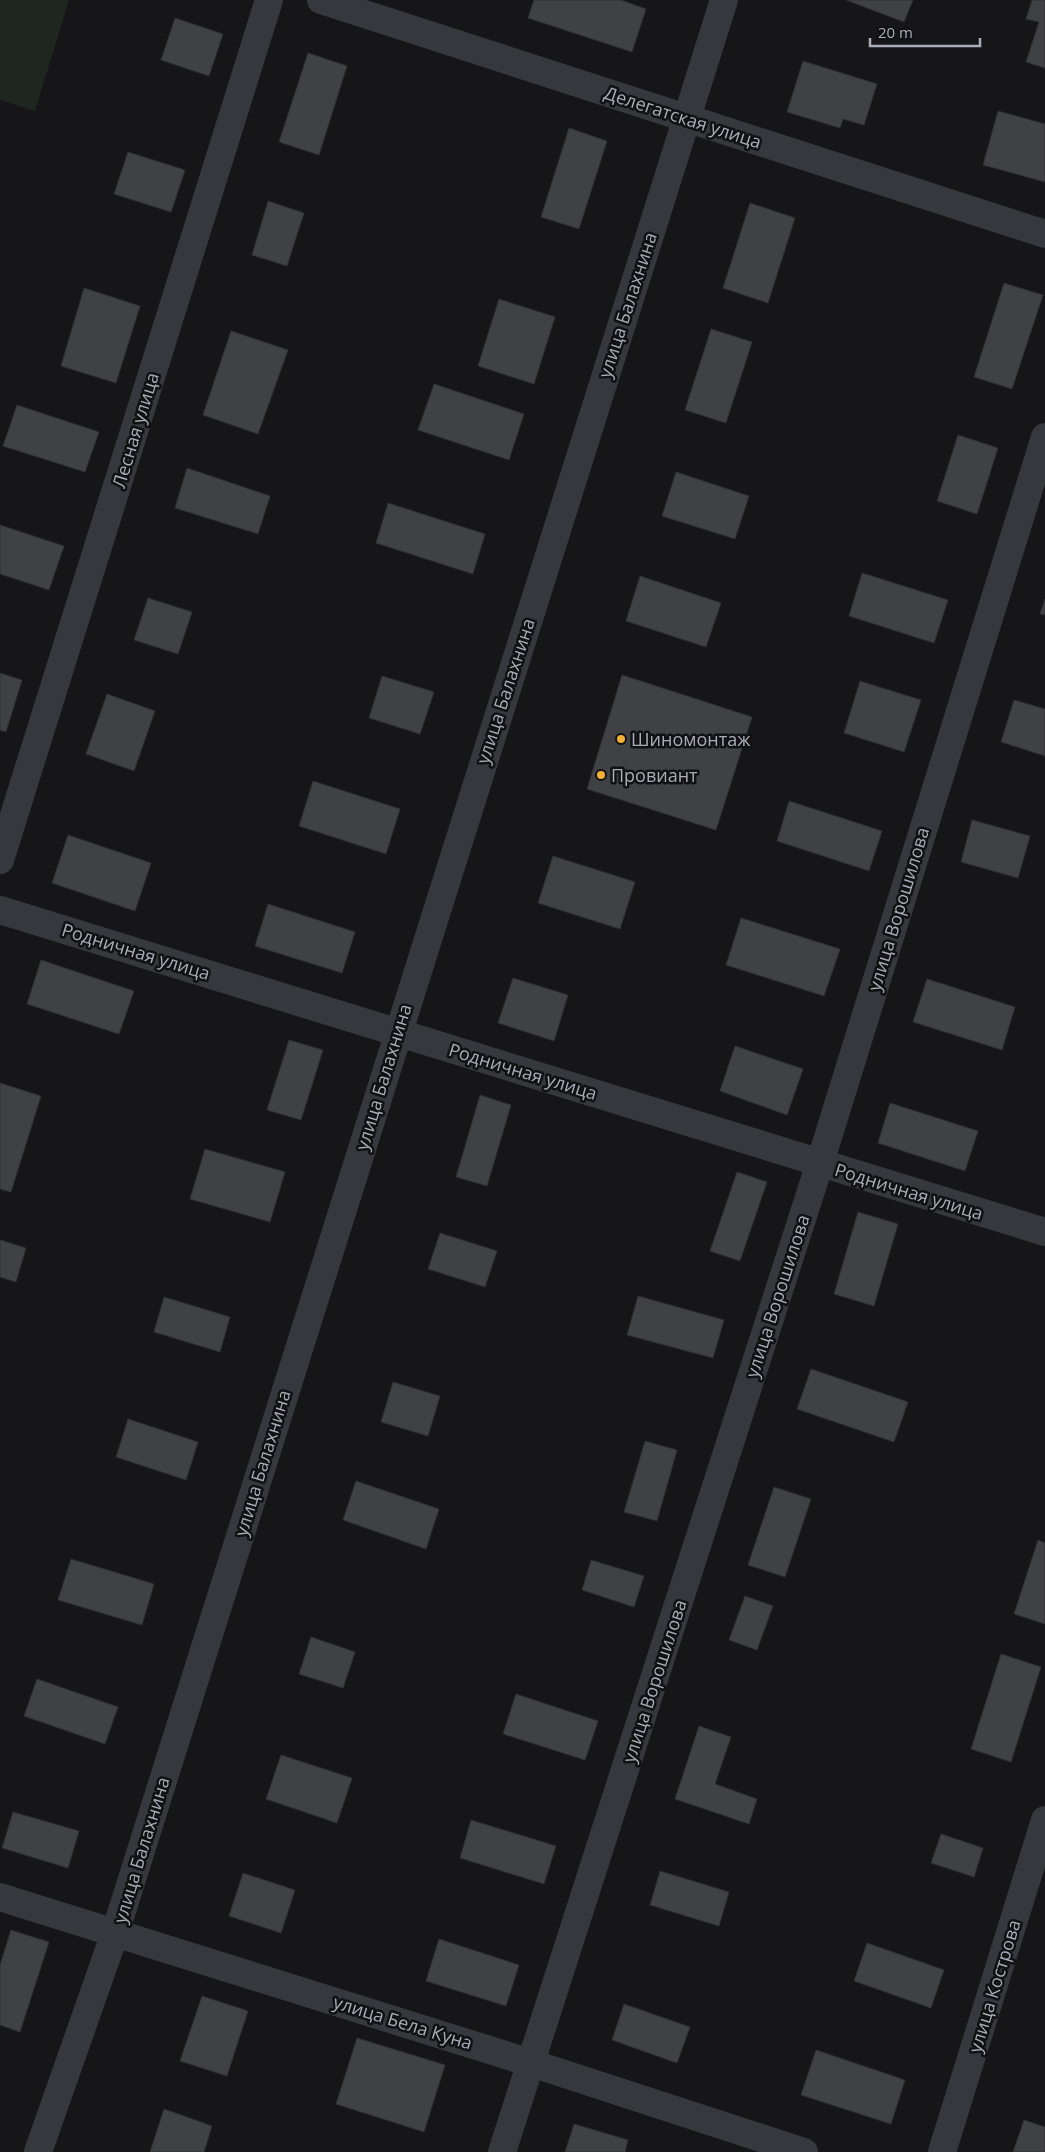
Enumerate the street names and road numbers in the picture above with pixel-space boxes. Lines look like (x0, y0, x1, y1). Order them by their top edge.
street label: Делегатская улица (601, 80, 765, 154)
street label: улица Балахнина (592, 229, 662, 381)
street label: Лесная улица (106, 369, 164, 491)
street label: улица Балахнина (470, 615, 540, 767)
street label: улица Ворошилова (862, 824, 934, 994)
street label: Родничная улица (59, 917, 213, 985)
street label: улица Балахнина (349, 1001, 417, 1153)
street label: Родничная улица (446, 1037, 600, 1105)
street label: Родничная улица (832, 1157, 986, 1225)
street label: улица Ворошилова (739, 1211, 815, 1381)
street label: улица Балахнина (228, 1387, 296, 1539)
street label: улица Ворошилова (616, 1596, 692, 1766)
street label: улица Балахнина (107, 1774, 175, 1926)
street label: улица Кострова (962, 1917, 1026, 2055)
street label: улица Бела Куна (331, 1989, 475, 2055)

